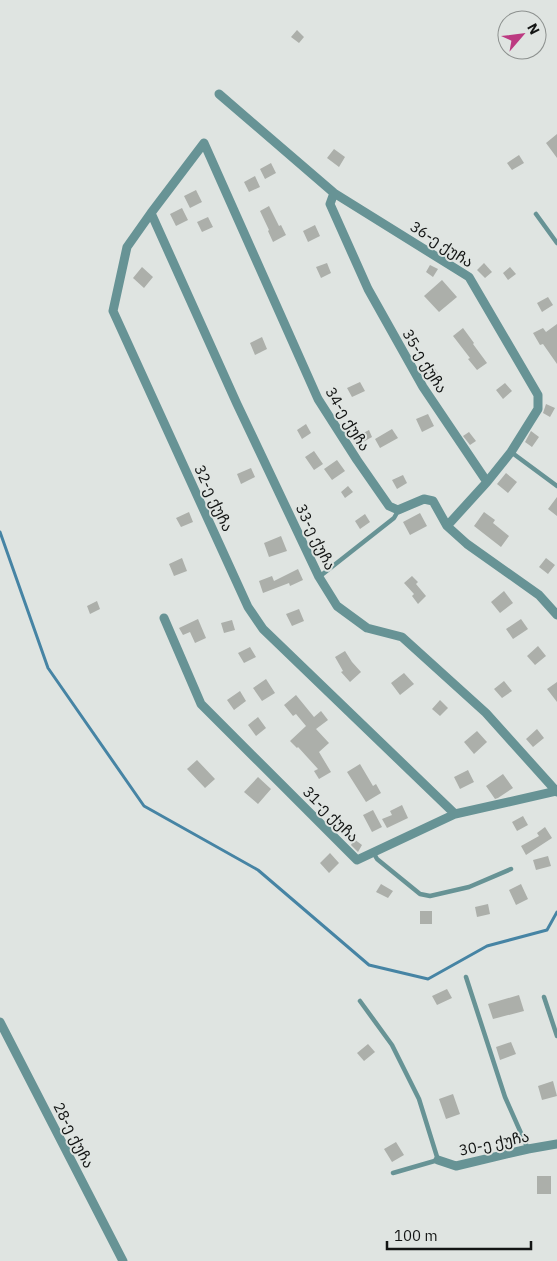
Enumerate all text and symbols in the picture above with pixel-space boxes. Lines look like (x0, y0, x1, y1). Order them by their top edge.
north arrow (497, 10, 547, 60)
text: N (523, 20, 544, 38)
street label: 36-ე ქუჩა (407, 217, 477, 271)
street label: 35-ე ქუჩა (398, 326, 452, 396)
street label: 34-ე ქუჩა (321, 384, 375, 454)
street label: 32-ე ქუჩა (190, 462, 238, 534)
street label: 33-ე ქუჩა (292, 501, 340, 573)
street label: 31-ე ქუჩა (299, 782, 363, 846)
street label: 28-ე ქუჩა (49, 1099, 99, 1171)
street label: 30-ე ქუჩა (457, 1126, 531, 1160)
scale bar (387, 1218, 531, 1250)
text: 100 m (394, 1226, 438, 1245)

